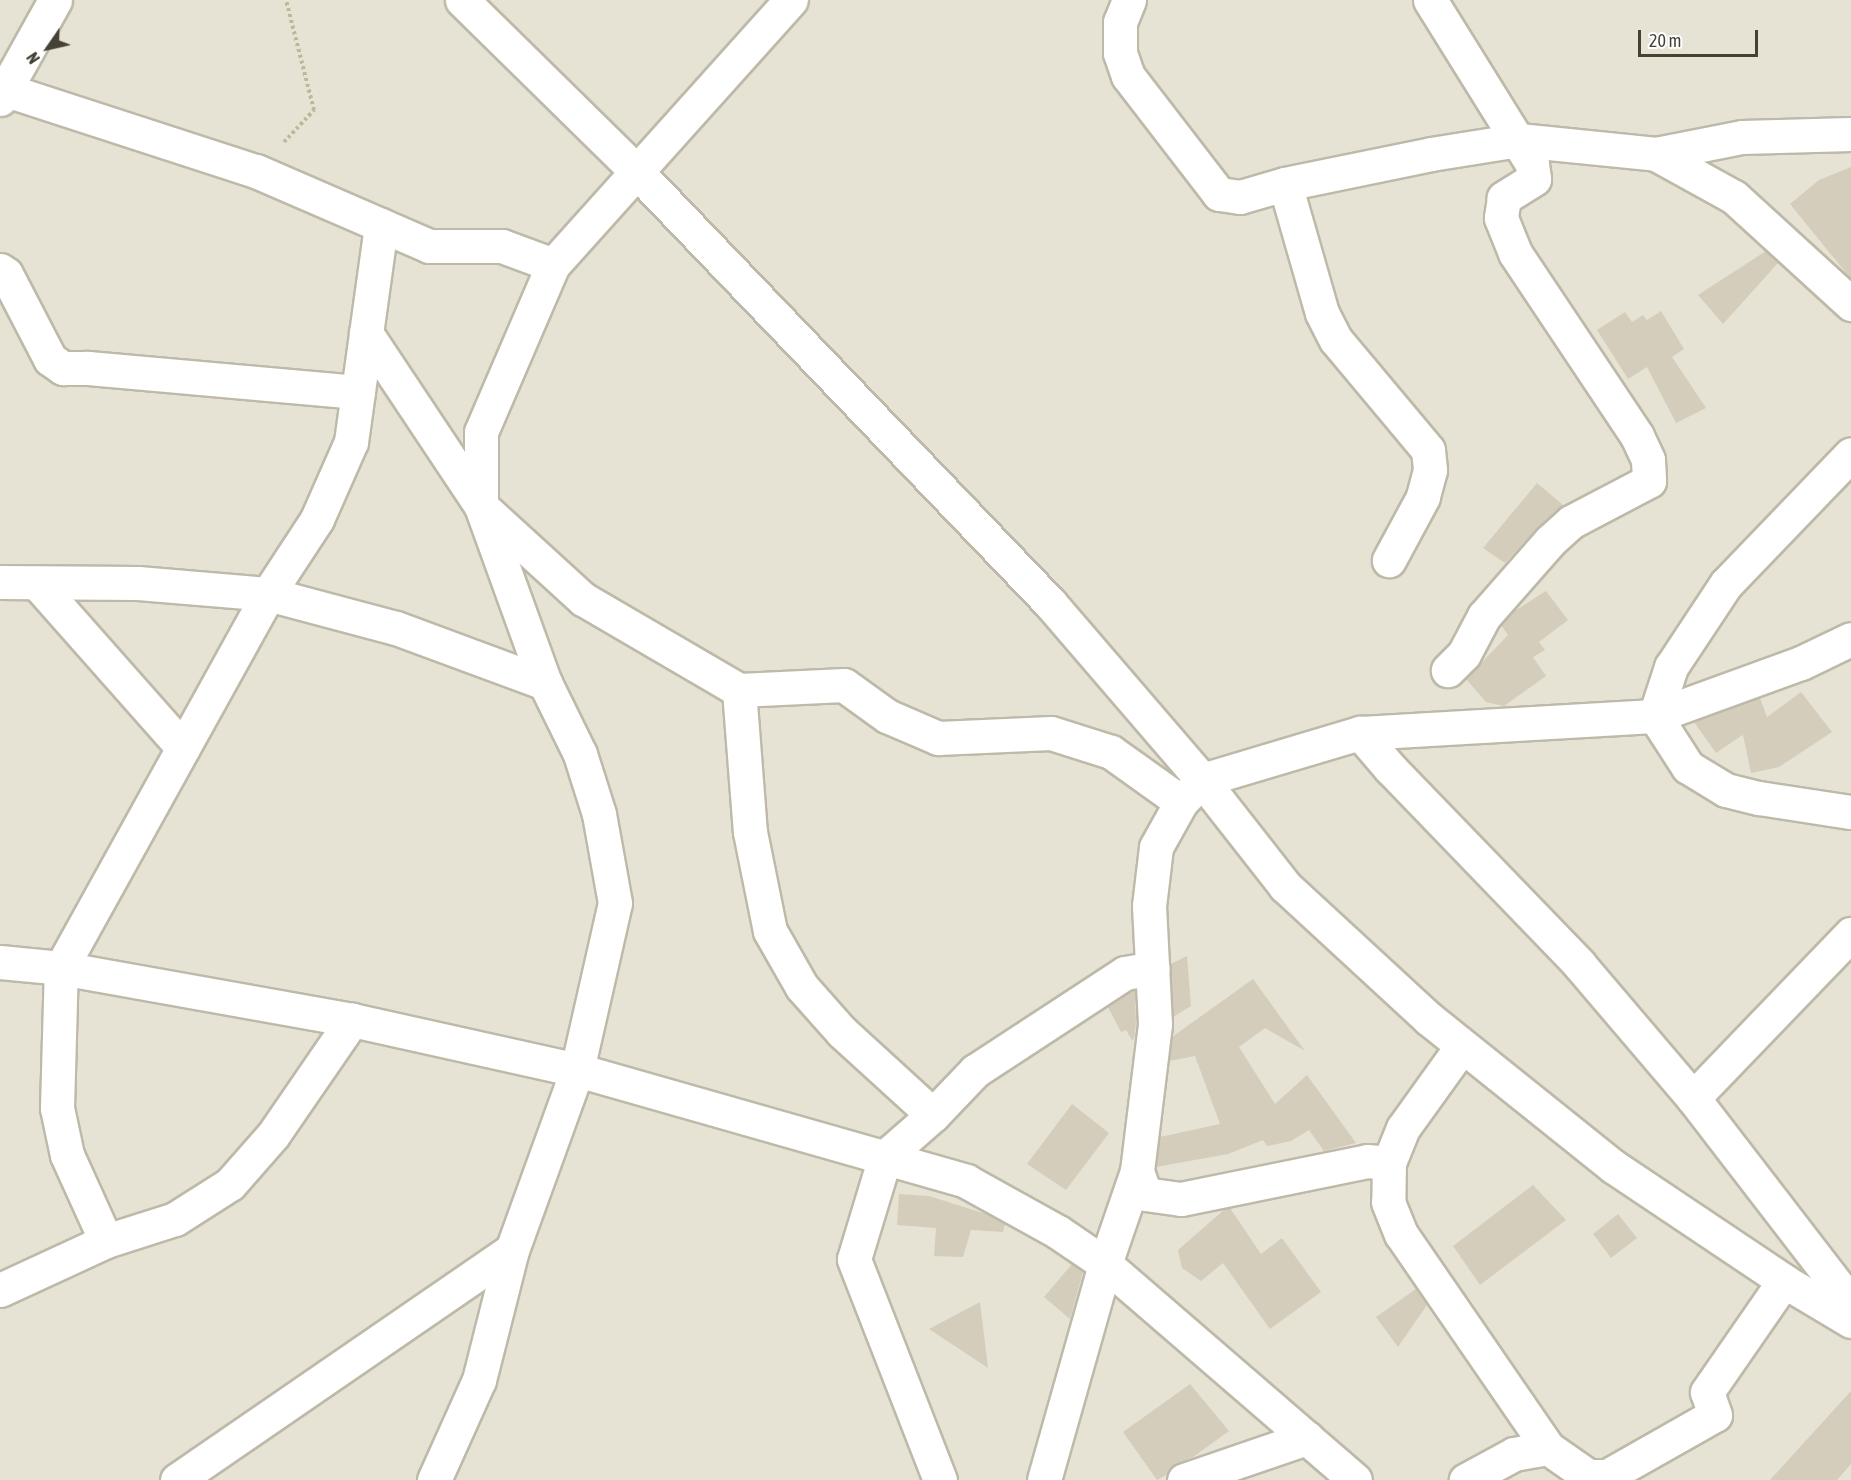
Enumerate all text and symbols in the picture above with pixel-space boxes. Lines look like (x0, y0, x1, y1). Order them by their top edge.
north arrow (18, 18, 78, 78)
scale bar (1641, 18, 1761, 56)
text: 20 m (1649, 30, 1681, 51)
text: N (23, 49, 43, 67)

